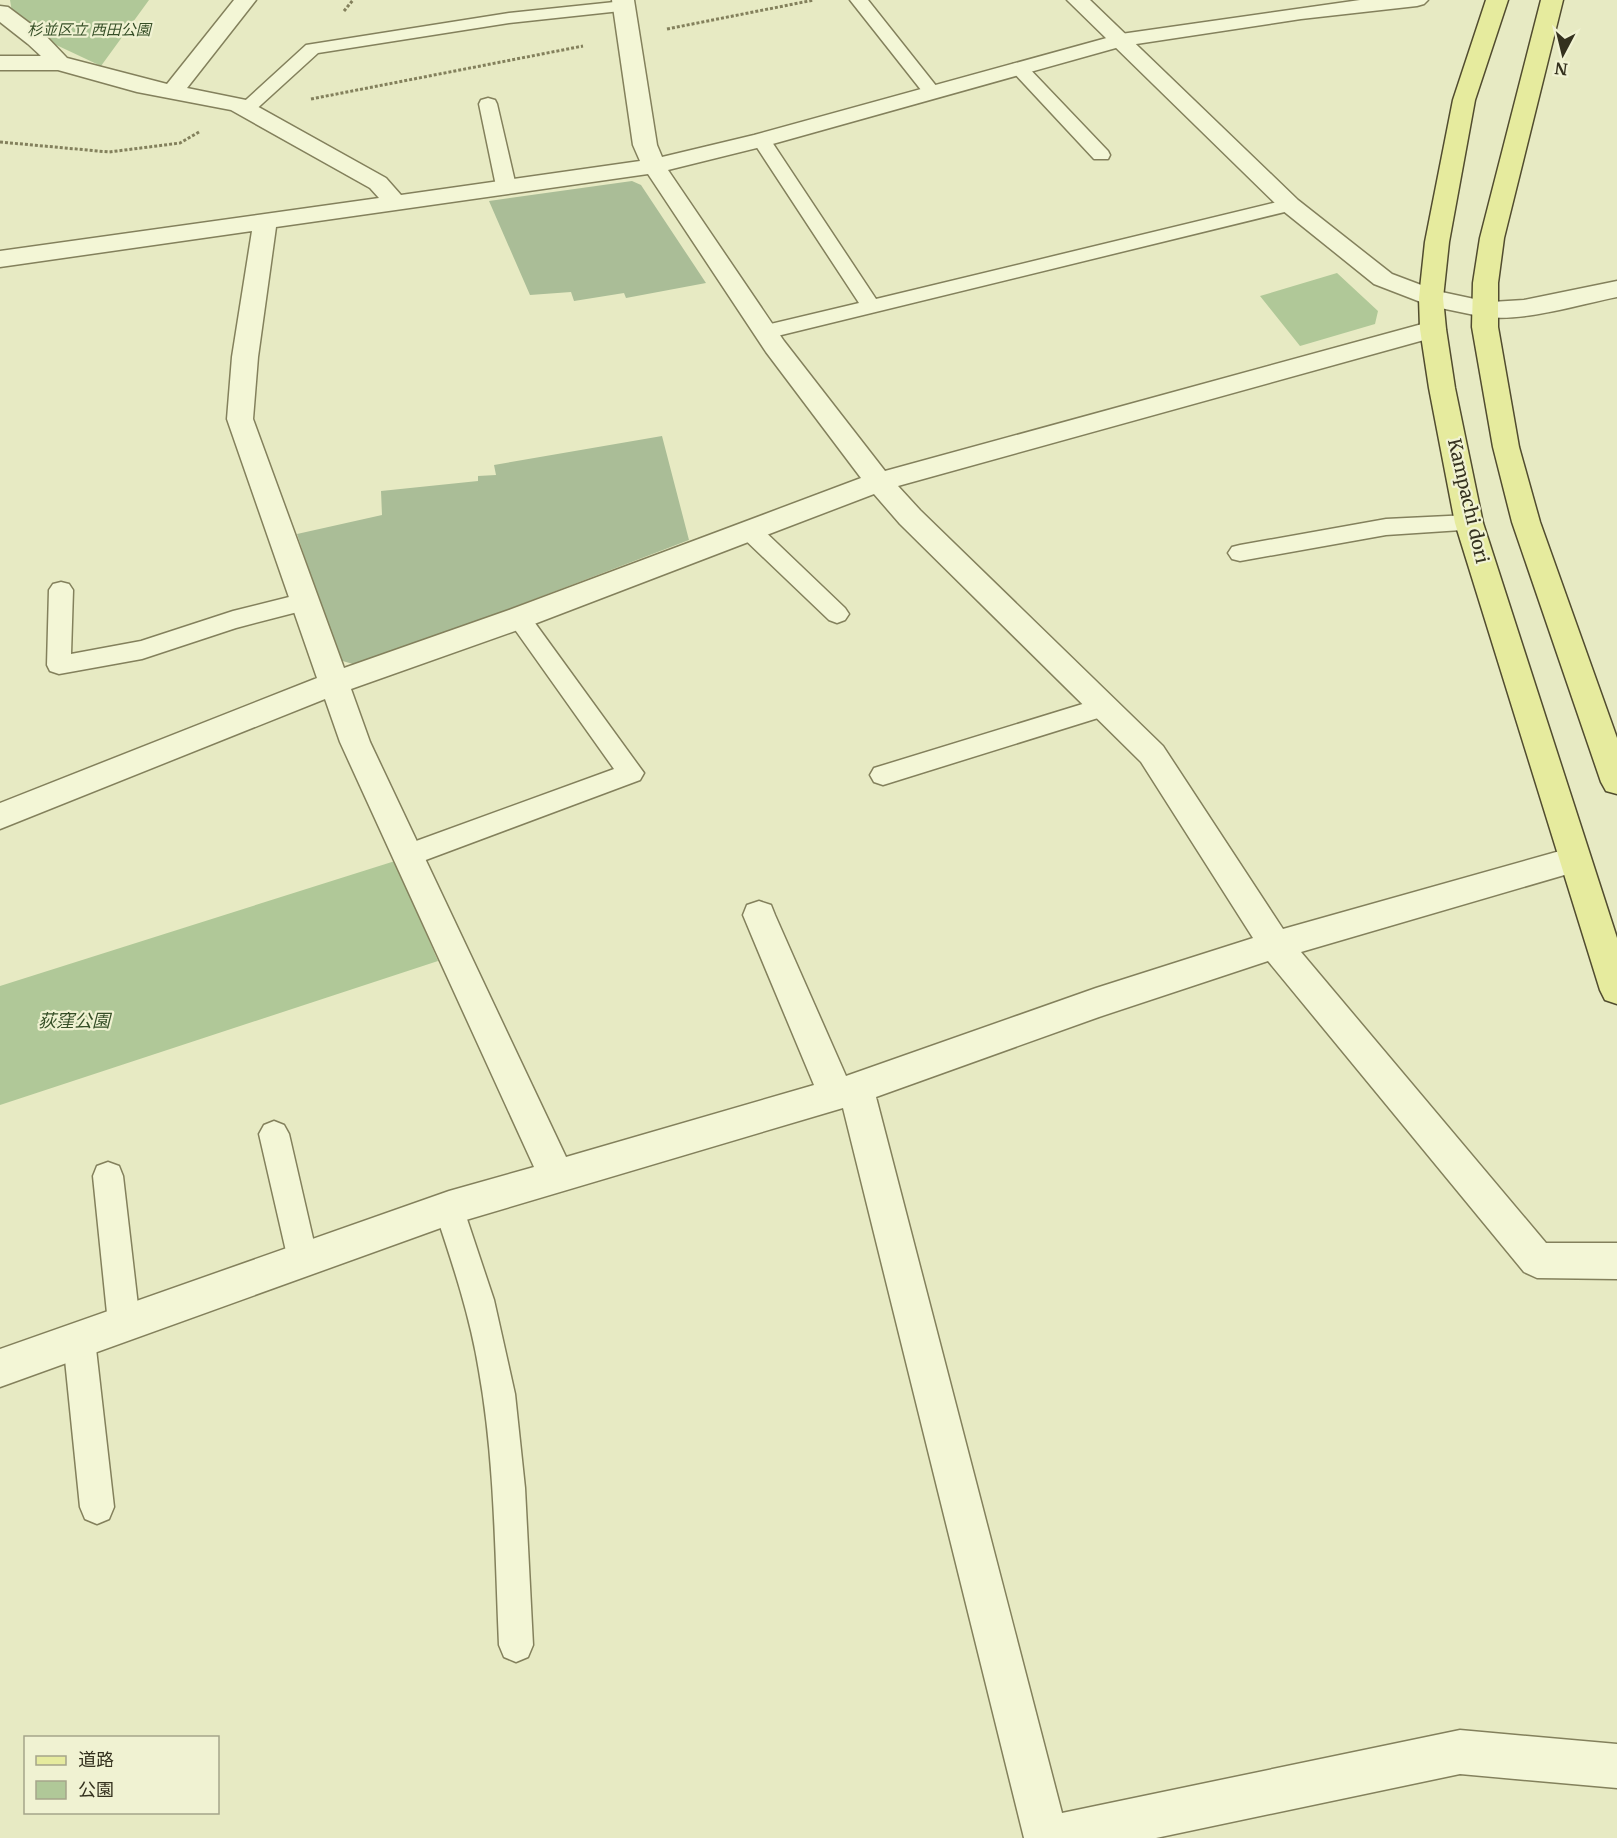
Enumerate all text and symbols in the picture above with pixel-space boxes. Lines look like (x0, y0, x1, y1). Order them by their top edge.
park label: 杉並区立 西田公園 (27, 20, 153, 39)
north arrow (1533, 24, 1593, 84)
text: N (1553, 58, 1569, 80)
street label: Kampachi dori (1443, 436, 1494, 566)
park label: 荻窪公園 (38, 1009, 113, 1032)
legend (24, 1736, 219, 1814)
text: 道路 (78, 1748, 114, 1771)
text: 公園 (78, 1778, 114, 1801)

